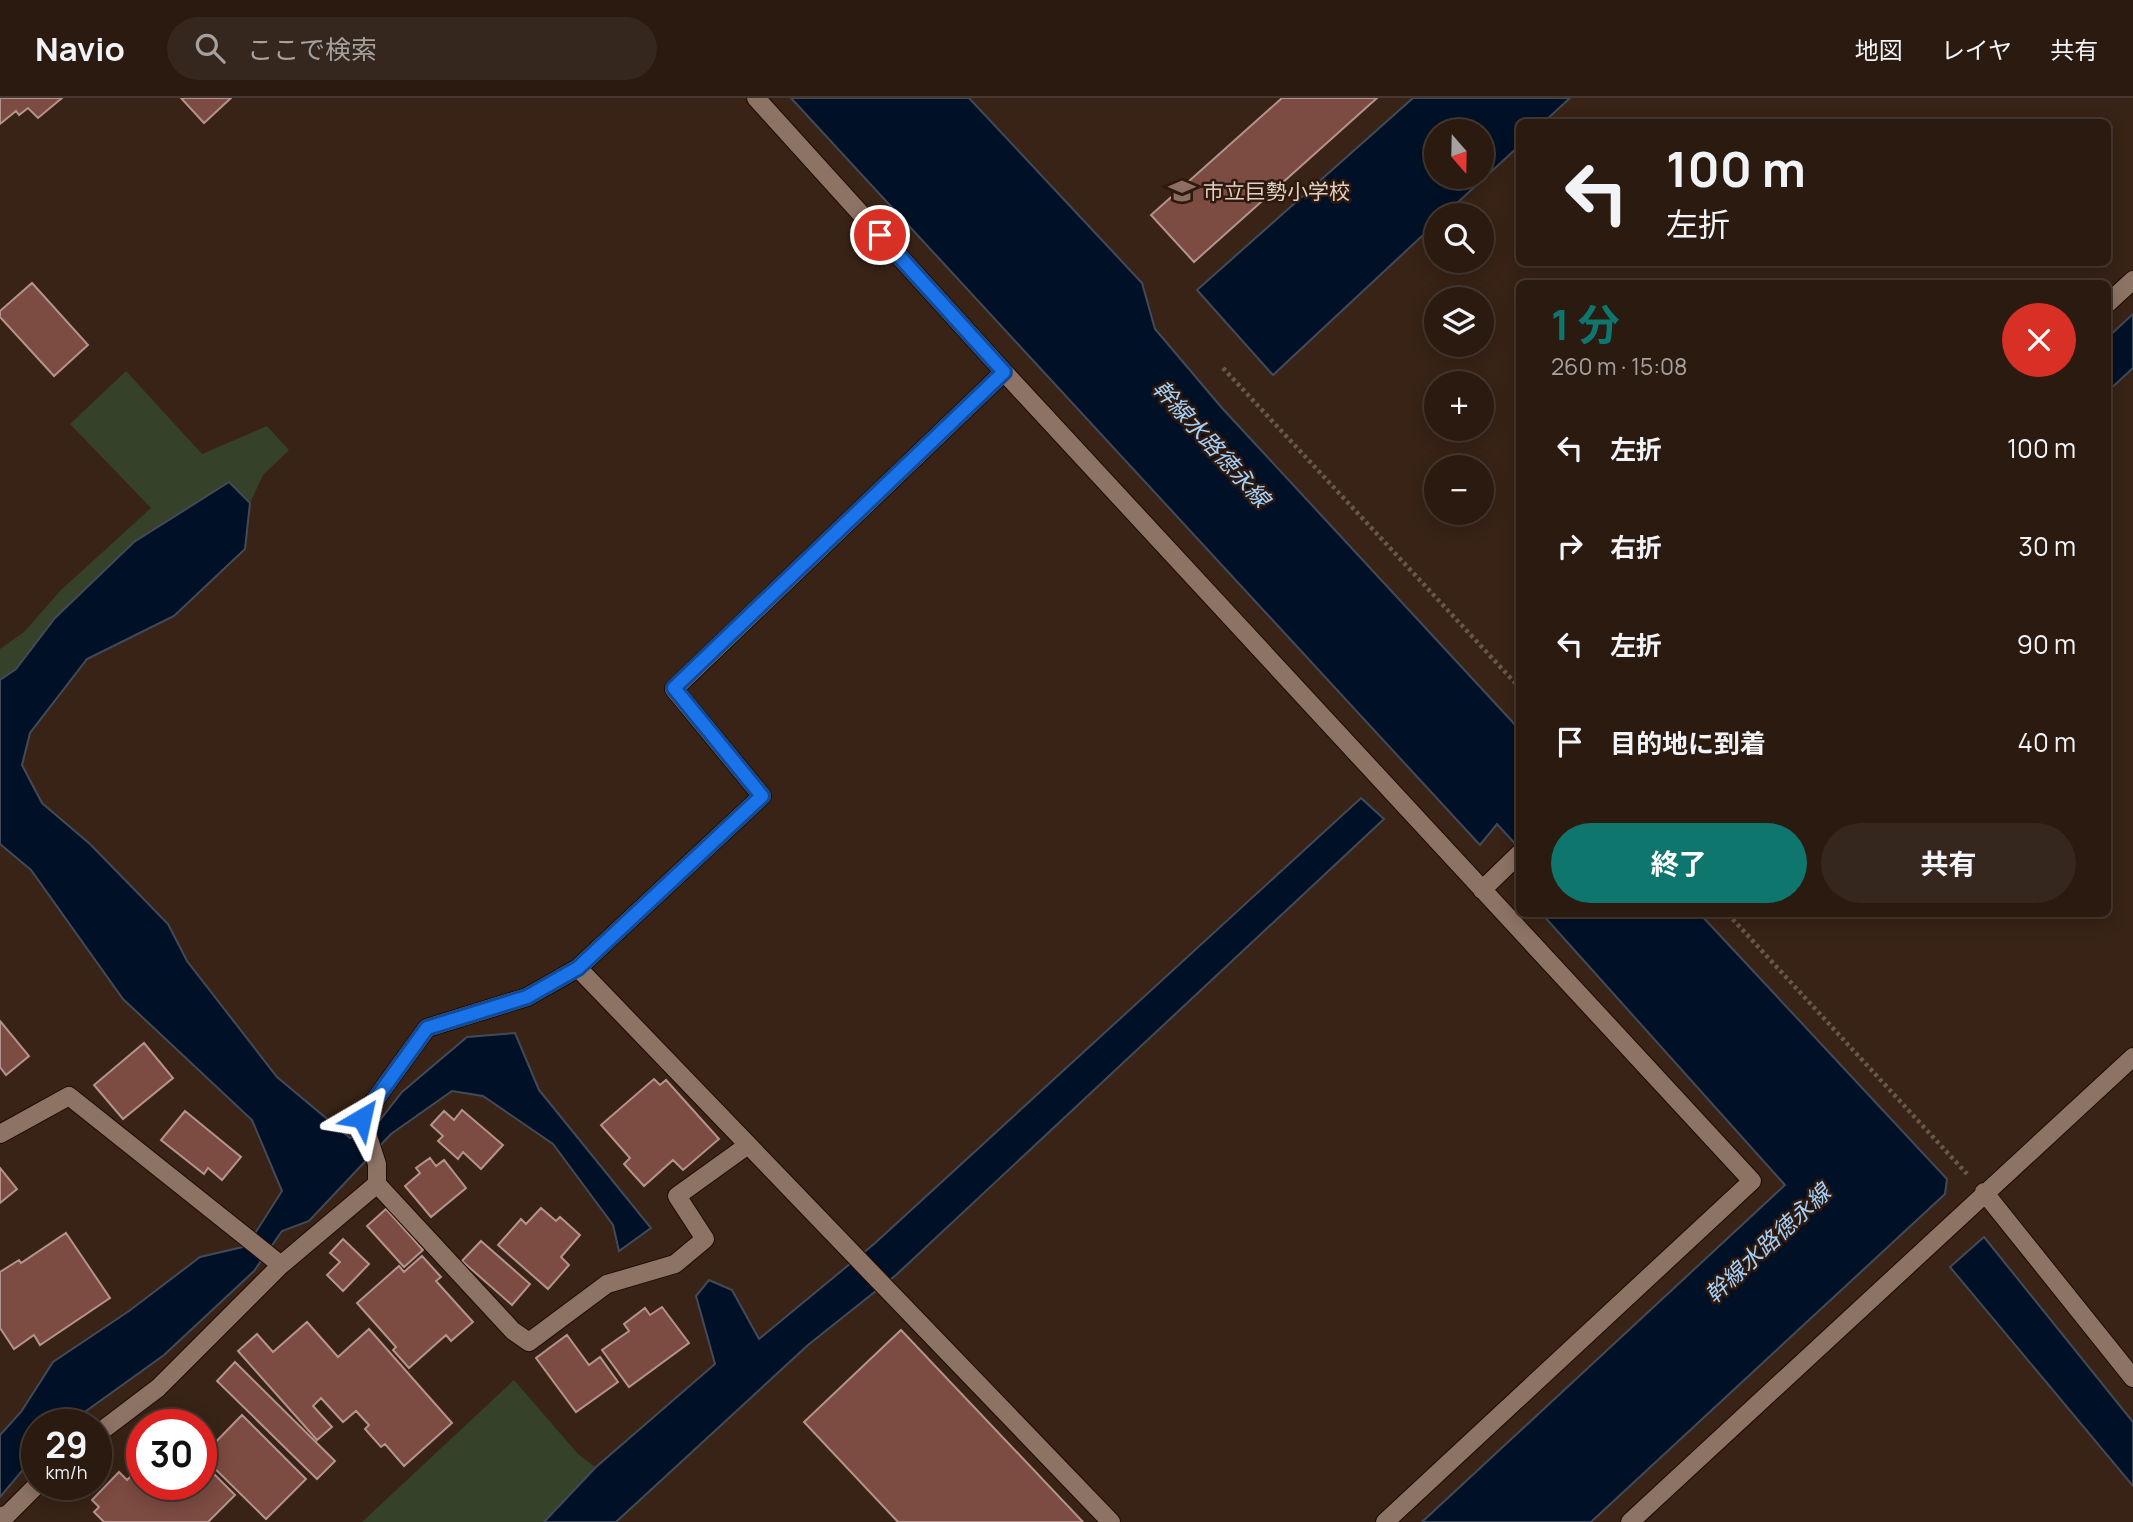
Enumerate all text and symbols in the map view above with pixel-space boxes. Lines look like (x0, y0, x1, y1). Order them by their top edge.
search box (167, 17, 657, 80)
text: Navio (35, 26, 125, 71)
icon: search (191, 29, 229, 67)
text: ここで検索 (247, 31, 377, 67)
text: 地図 (1855, 33, 1903, 66)
text: レイヤ (1941, 33, 2012, 66)
text: 共有 (2050, 33, 2098, 66)
north arrow (1424, 119, 1494, 189)
map controls (1424, 119, 1494, 525)
text: 100 m (1666, 135, 1806, 202)
icon: left (1551, 147, 1642, 238)
school or university icon: 市立巨勢小学校 (1167, 176, 1197, 206)
place label: 市立巨勢小学校 (1203, 177, 1350, 205)
text: 左折 (1666, 202, 1730, 246)
button: search (1424, 203, 1494, 273)
pin (850, 205, 910, 265)
icon: arrive (861, 216, 899, 254)
button: layers (1424, 287, 1494, 357)
text: 1 分 (1551, 295, 1620, 353)
button: close (2002, 303, 2076, 377)
text: 260 m · 15:08 (1551, 350, 1687, 382)
button: + (1424, 371, 1494, 441)
water label: 幹線水路徳永線 (1146, 372, 1280, 516)
icon: left (1551, 429, 1589, 467)
text: 100 m (2007, 430, 2076, 466)
text: 左折 (1610, 431, 1662, 467)
button: − (1424, 455, 1494, 525)
icon: right (1551, 527, 1589, 565)
text: 30 m (2019, 528, 2076, 564)
text: 右折 (1610, 529, 1662, 565)
icon: left (1551, 625, 1589, 663)
text: 90 m (2017, 626, 2076, 662)
text: 左折 (1610, 627, 1662, 663)
icon: arrive (1551, 723, 1589, 761)
text: 40 m (2018, 724, 2076, 760)
text: 目的地に到着 (1610, 725, 1766, 761)
button: 終了 (1551, 823, 1807, 903)
button: 共有 (1821, 823, 2076, 903)
position arrow (325, 1081, 399, 1155)
water label: 幹線水路徳永線 (1697, 1174, 1839, 1310)
speed limit sign: 30 (126, 1409, 217, 1500)
text: 29 (45, 1421, 88, 1469)
text: km/h (46, 1460, 87, 1484)

